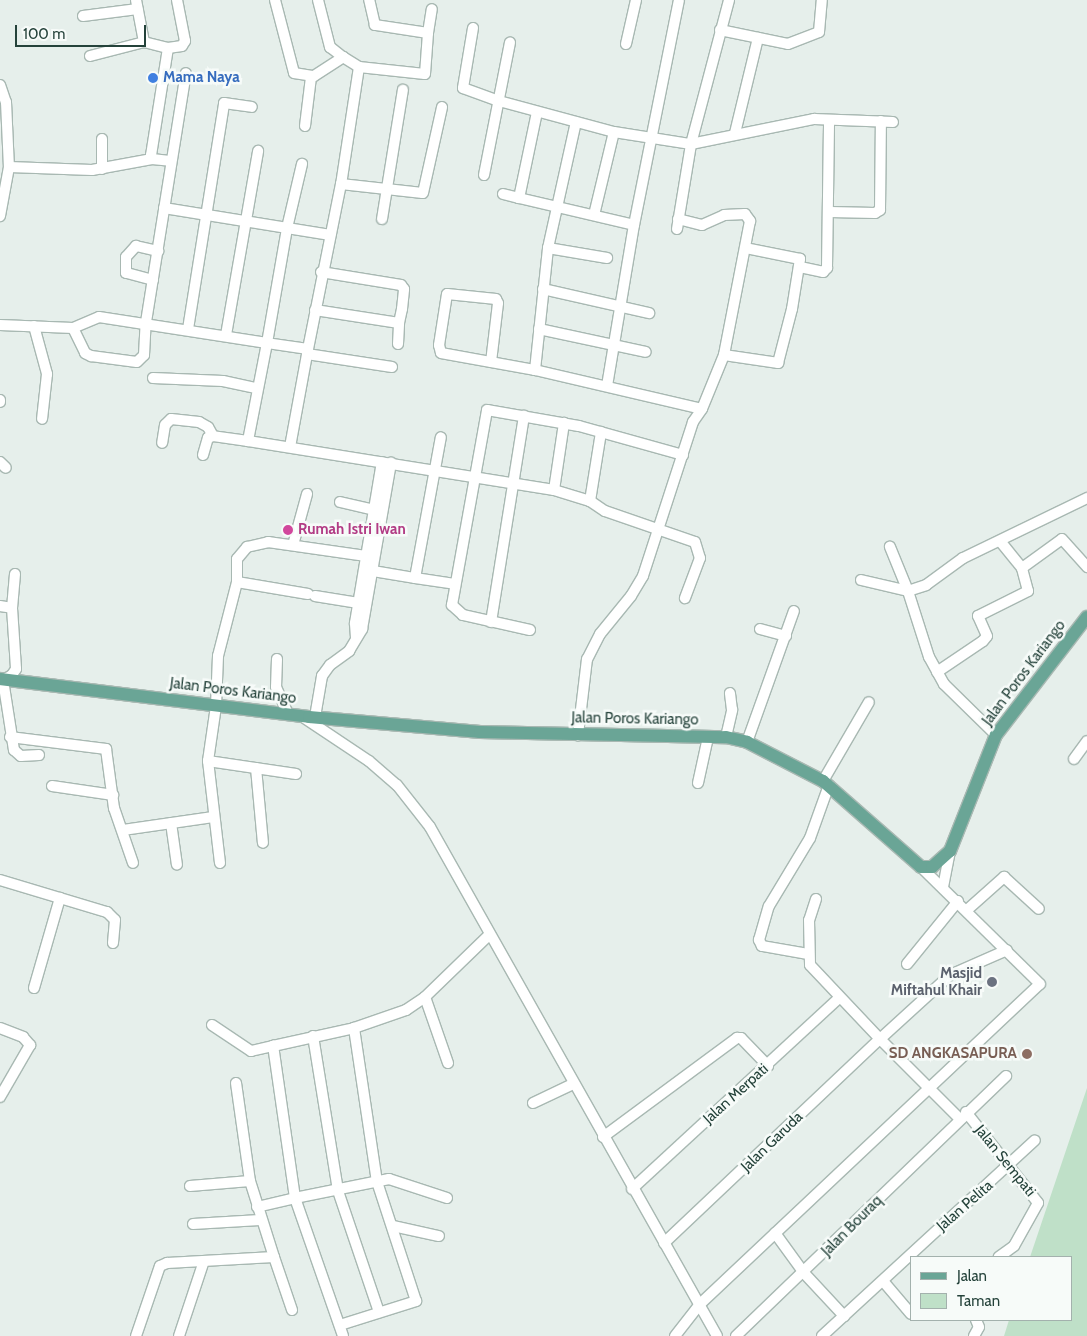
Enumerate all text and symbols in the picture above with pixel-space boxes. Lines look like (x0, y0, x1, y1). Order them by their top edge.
scale bar (18, 15, 149, 47)
text: 100 m (23, 25, 65, 43)
place label: Mama Naya (163, 69, 240, 87)
marker: Mama Naya (147, 72, 159, 84)
place label: Rumah Istri Iwan (298, 521, 406, 539)
marker: Rumah Istri Iwan (282, 524, 294, 536)
street label: Jalan Poros Kariango (979, 617, 1069, 729)
street label: Jalan Poros Kariango (169, 674, 297, 708)
street label: Jalan Poros Kariango (571, 709, 699, 729)
place label: Masjid Miftahul Khair (891, 964, 982, 999)
marker: Masjid Miftahul Khair (986, 976, 998, 988)
place label: SD ANGKASAPURA (889, 1045, 1017, 1063)
marker: SD ANGKASAPURA (1021, 1048, 1033, 1060)
street label: Jalan Merpati (700, 1060, 772, 1128)
street label: Jalan Garuda (737, 1108, 807, 1176)
street label: Jalan Sempati (971, 1122, 1039, 1200)
street label: Jalan Pelita (933, 1177, 997, 1235)
street label: Jalan Bouraq (818, 1192, 886, 1260)
legend (910, 1256, 1072, 1321)
text: Jalan (957, 1267, 987, 1285)
text: Taman (957, 1292, 1000, 1310)

